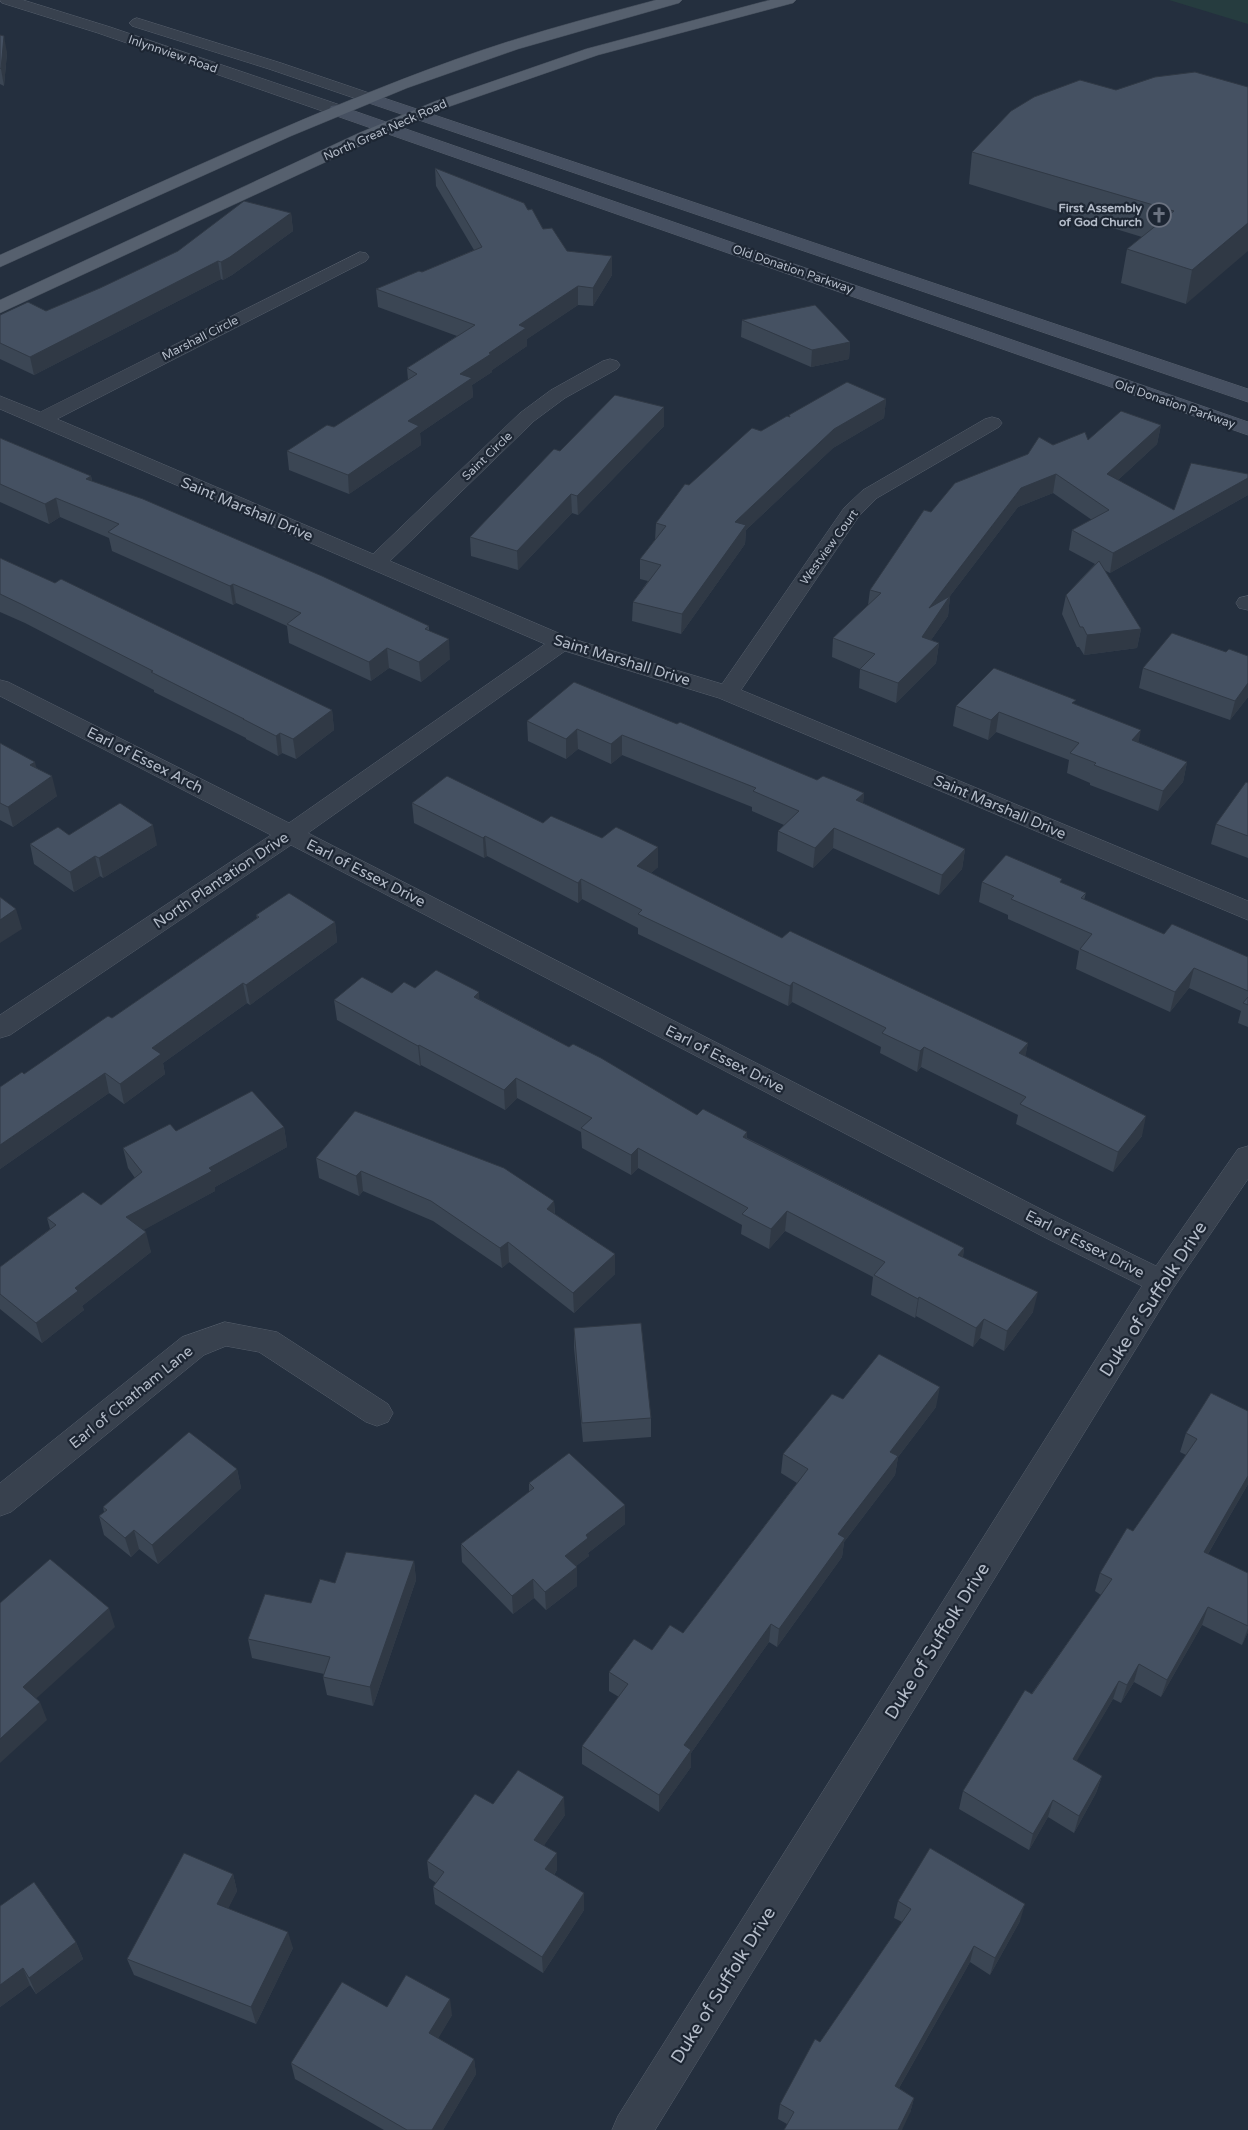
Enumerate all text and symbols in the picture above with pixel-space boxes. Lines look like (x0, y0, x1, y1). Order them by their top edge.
street label: Inlynnview Road (127, 32, 219, 76)
street label: North Great Neck Road (321, 96, 449, 164)
place label: First Assembly of God Church (1059, 201, 1143, 229)
church icon: First Assembly of God Church (1146, 202, 1172, 228)
street label: Old Donation Parkway (731, 242, 856, 296)
street label: Marshall Circle (160, 313, 241, 363)
street label: Old Donation Parkway (1113, 377, 1238, 431)
street label: Saint Circle (459, 429, 515, 483)
street label: Saint Marshall Drive (178, 473, 316, 545)
street label: Westview Court (797, 506, 861, 587)
street label: Saint Marshall Drive (552, 631, 692, 689)
street label: Earl of Essex Arch (84, 723, 206, 797)
street label: Saint Marshall Drive (931, 771, 1069, 843)
street label: North Plantation Drive (150, 828, 292, 932)
street label: Earl of Essex Drive (303, 835, 429, 911)
street label: Earl of Essex Drive (662, 1021, 788, 1097)
street label: Earl of Essex Drive (1022, 1206, 1148, 1282)
street label: Duke of Suffolk Drive (1095, 1217, 1211, 1381)
street label: Earl of Chatham Lane (66, 1342, 196, 1452)
street label: Duke of Suffolk Drive (880, 1559, 994, 1723)
street label: Duke of Suffolk Drive (666, 1903, 780, 2067)

